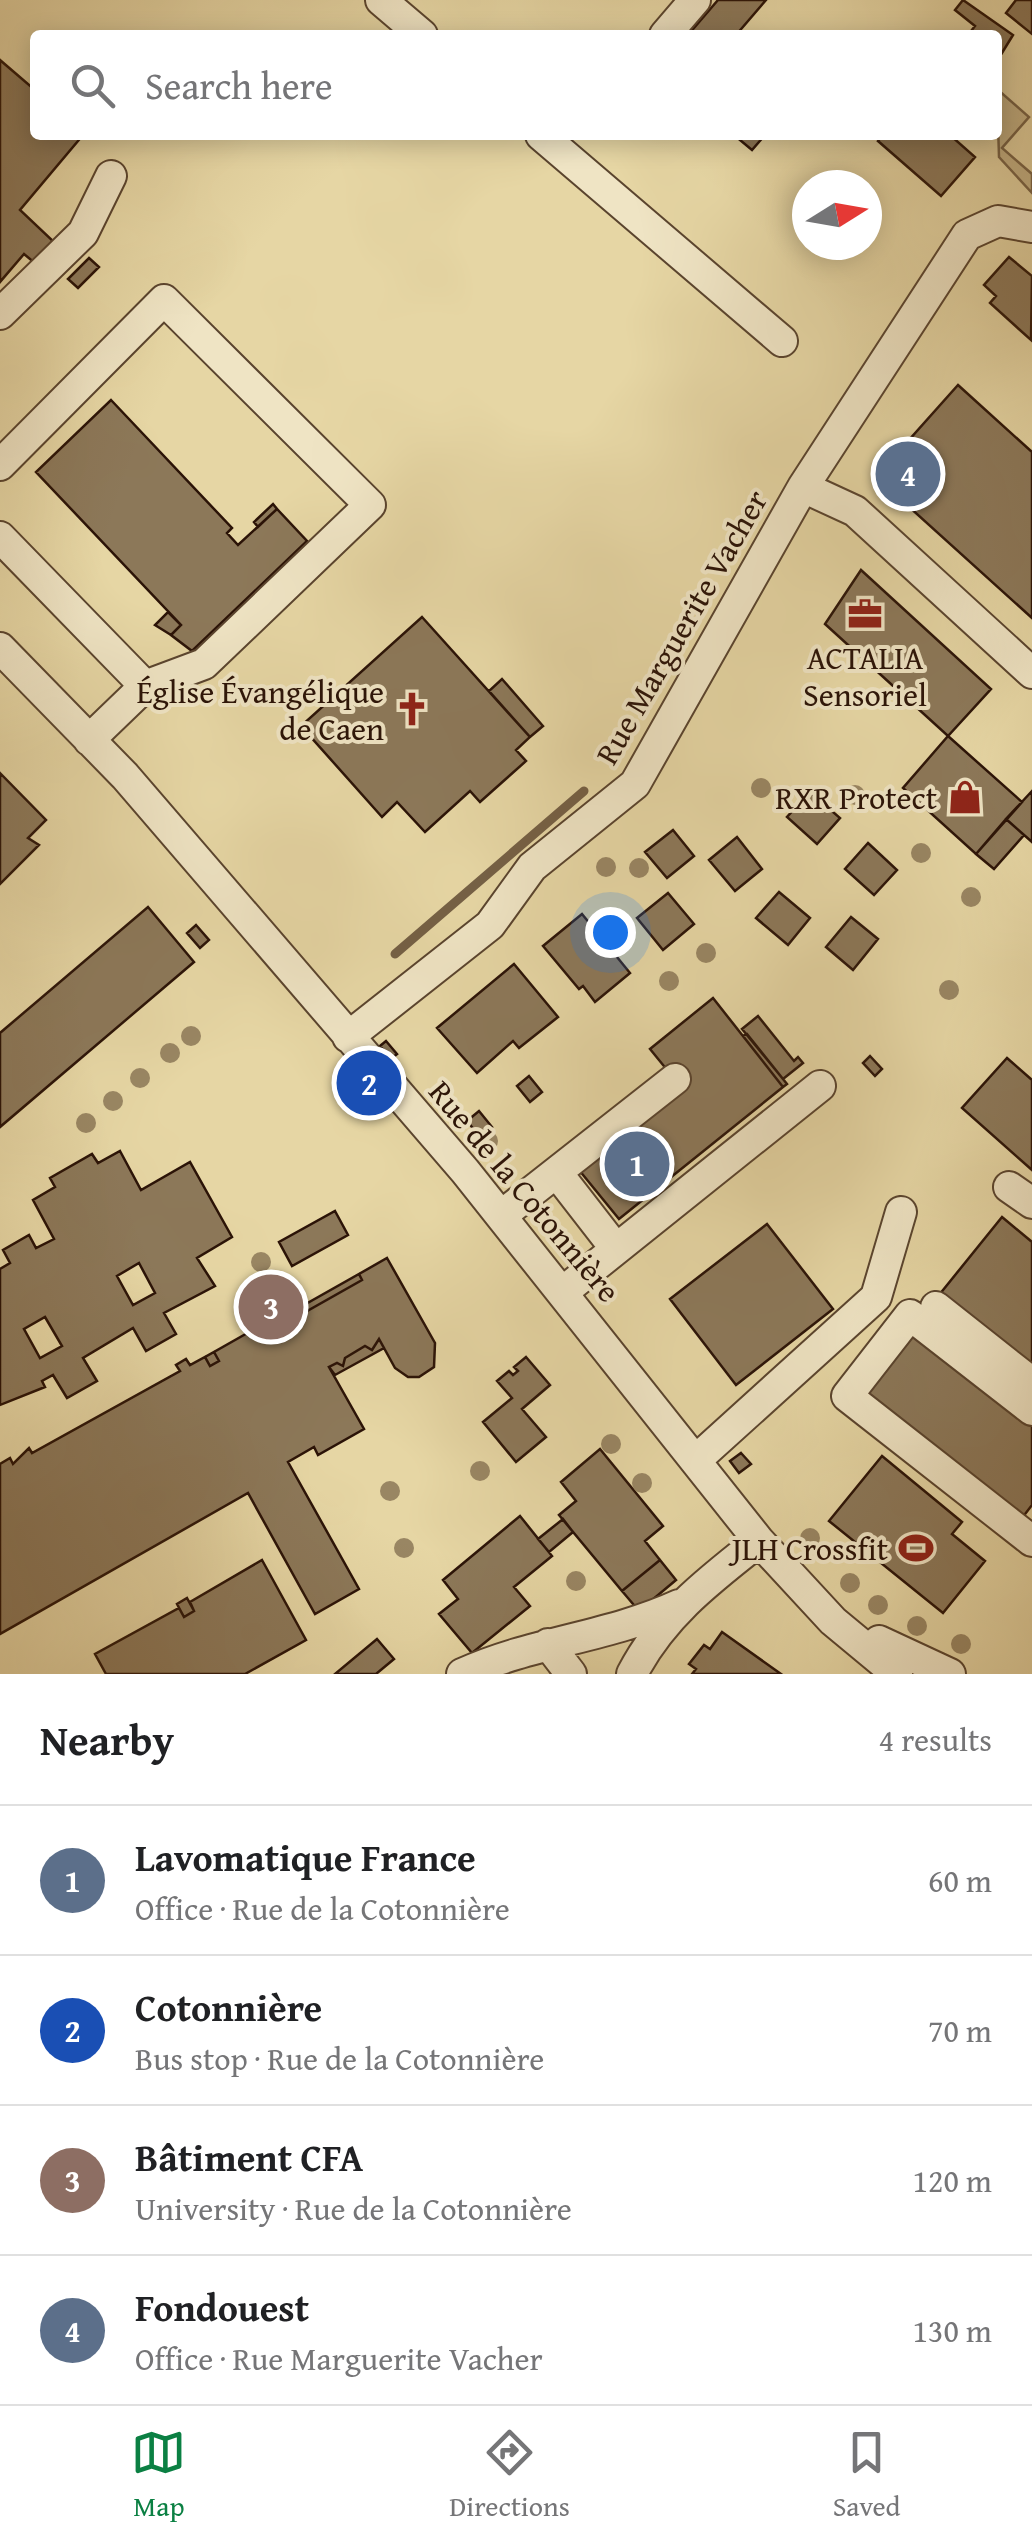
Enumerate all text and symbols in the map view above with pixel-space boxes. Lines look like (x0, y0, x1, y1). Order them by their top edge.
search box (30, 30, 1002, 140)
text: Search here (145, 57, 333, 113)
icon: search (65, 58, 120, 113)
north arrow (792, 170, 882, 260)
pin: 4 (876, 436, 940, 512)
street label: Rue Marguerite Vacher (583, 481, 779, 773)
office icon: ACTALIA Sensoriel (846, 595, 884, 633)
place label: ACTALIA Sensoriel (803, 634, 927, 718)
place label: Église Évangélique de Caen (137, 668, 384, 752)
church icon: Église Évangélique de Caen (393, 690, 431, 728)
place label: RXR Protect (775, 774, 937, 821)
shop icon: RXR Protect (946, 778, 984, 816)
your location (585, 907, 636, 958)
pin: 2 (336, 1046, 402, 1120)
street label: Rue de la Cotonnière (418, 1070, 632, 1312)
pin: 1 (604, 1126, 670, 1202)
pin: 3 (238, 1270, 304, 1344)
place label: JLH Crossfit (728, 1525, 888, 1572)
sports icon: JLH Crossfit (897, 1529, 935, 1567)
text: Nearby (40, 1709, 174, 1770)
text: 4 results (879, 1716, 992, 1763)
text: Lavomatique France (135, 1829, 476, 1885)
text: 1 (64, 1857, 81, 1904)
text: 60 m (928, 1857, 992, 1904)
text: Office · Rue de la Cotonnière (135, 1885, 510, 1932)
text: Cotonnière (135, 1979, 322, 2035)
text: 2 (64, 2007, 81, 2054)
text: 70 m (928, 2007, 992, 2054)
text: Bus stop · Rue de la Cotonnière (135, 2035, 544, 2082)
text: Bâtiment CFA (135, 2129, 363, 2185)
text: 3 (64, 2157, 81, 2204)
text: 120 m (913, 2157, 992, 2204)
text: University · Rue de la Cotonnière (135, 2185, 572, 2232)
text: Fondouest (135, 2279, 309, 2335)
text: 4 (64, 2307, 81, 2354)
text: 130 m (913, 2307, 992, 2354)
text: Office · Rue Marguerite Vacher (135, 2335, 543, 2382)
tab: Map (131, 2425, 186, 2526)
tab: Directions (449, 2425, 570, 2526)
tab: Saved (833, 2425, 901, 2526)

